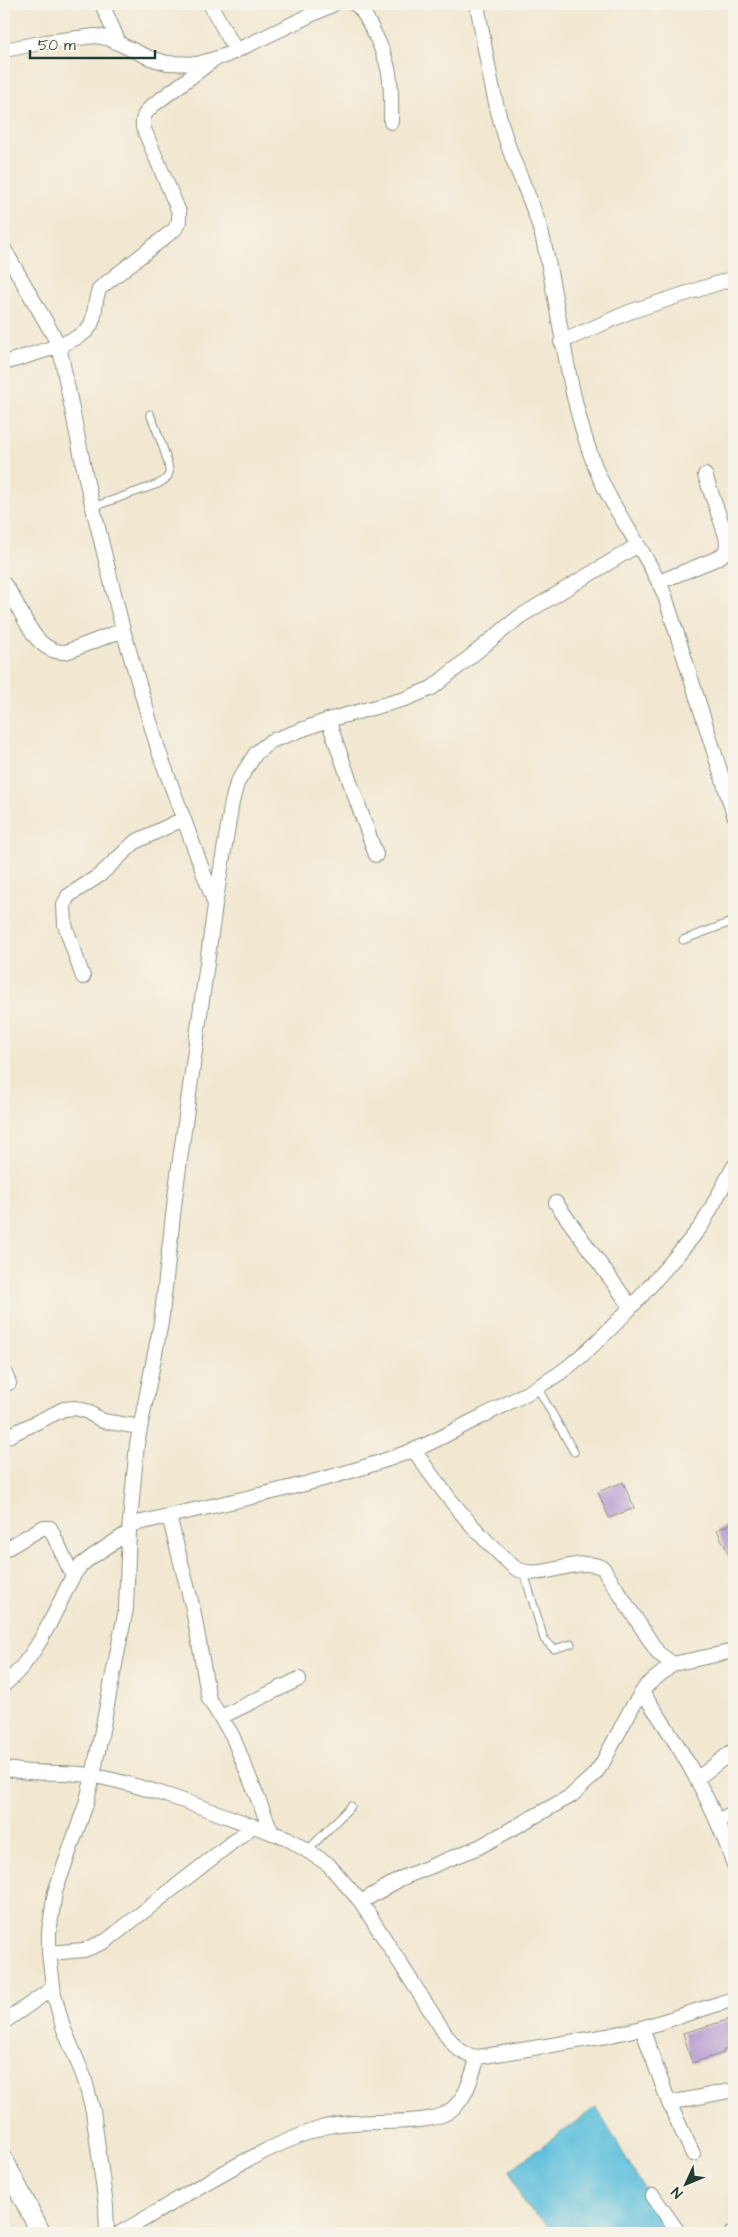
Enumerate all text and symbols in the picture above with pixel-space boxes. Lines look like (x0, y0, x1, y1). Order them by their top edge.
scale bar (30, 28, 155, 60)
text: 50 m (38, 35, 76, 56)
north arrow (660, 2160, 710, 2210)
text: N (667, 2182, 688, 2202)

